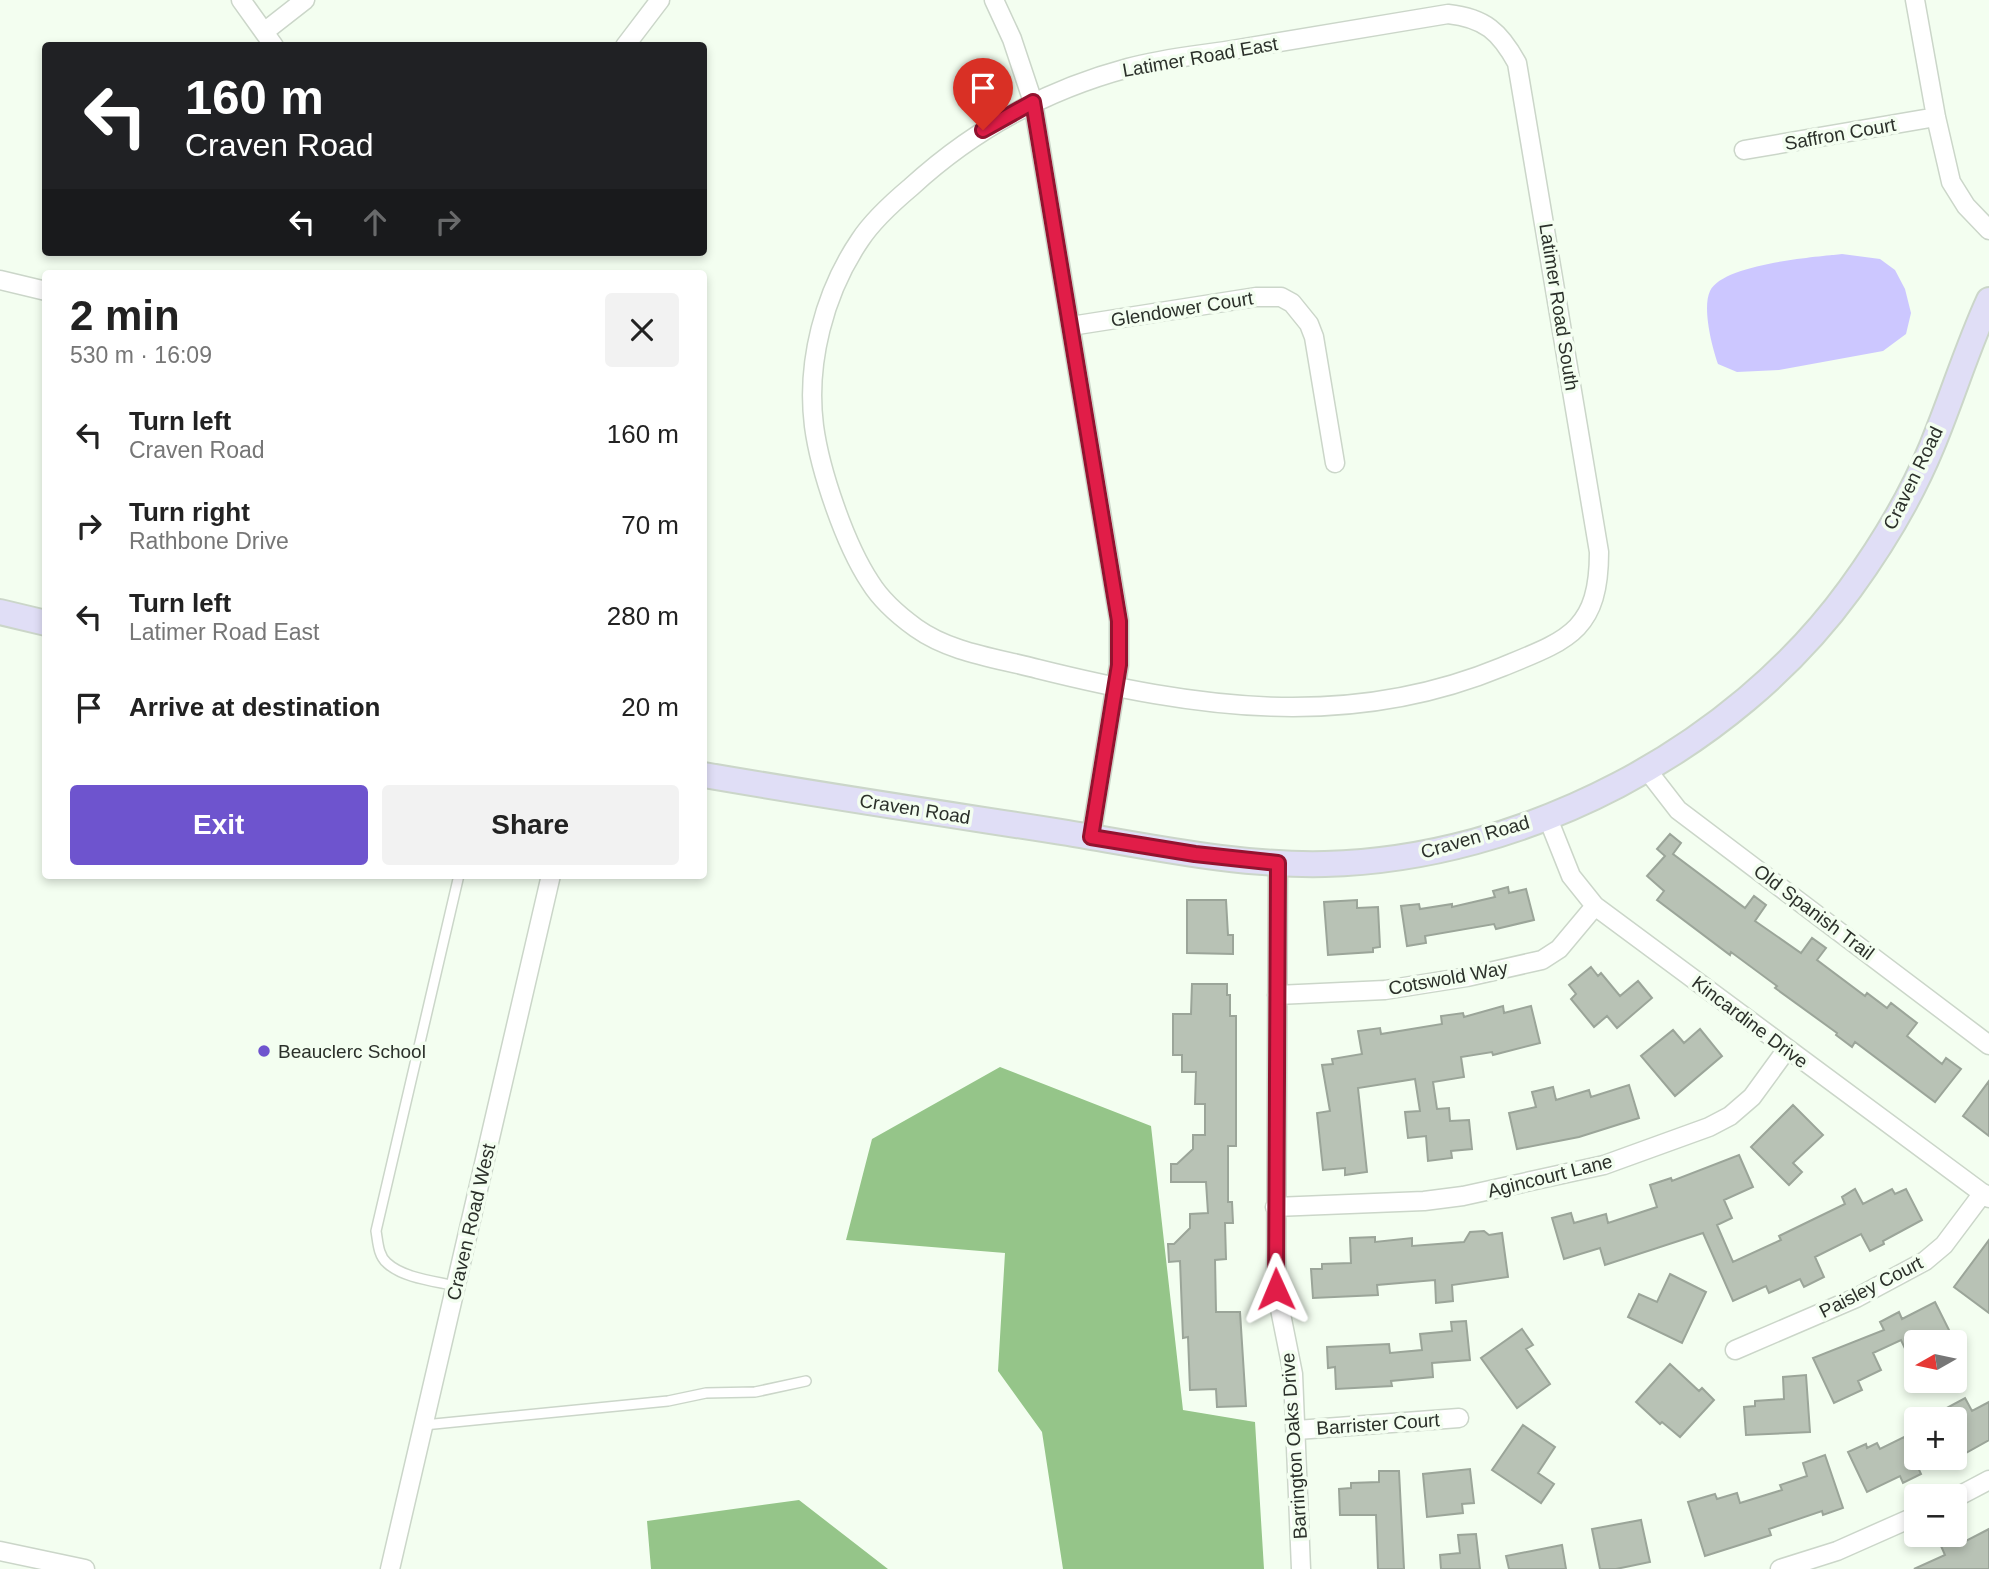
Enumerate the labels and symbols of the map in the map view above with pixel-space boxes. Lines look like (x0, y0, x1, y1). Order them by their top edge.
street label: Latimer Road East (1121, 33, 1280, 81)
pin (953, 58, 1013, 130)
street label: Saffron Court (1783, 114, 1898, 154)
street label: Latimer Road South (1535, 222, 1583, 392)
street label: Glendower Court (1109, 287, 1255, 331)
street label: Craven Road (1879, 423, 1947, 533)
street label: Craven Road (858, 790, 972, 828)
street label: Craven Road (1418, 811, 1532, 863)
street label: Old Spanish Trail (1750, 860, 1878, 964)
street label: Cotswold Way (1387, 957, 1510, 999)
street label: Kincardine Drive (1688, 972, 1812, 1072)
place label: Beauclerc School (278, 1041, 426, 1062)
marker: Beauclerc School (256, 1043, 272, 1059)
street label: Craven Road West (443, 1141, 499, 1302)
street label: Agincourt Lane (1485, 1150, 1615, 1202)
position arrow (1239, 1252, 1313, 1326)
street label: Paisley Court (1816, 1252, 1927, 1322)
north arrow (1904, 1330, 1967, 1393)
street label: Barrington Oaks Drive (1277, 1352, 1311, 1540)
street label: Barrister Court (1316, 1409, 1441, 1439)

